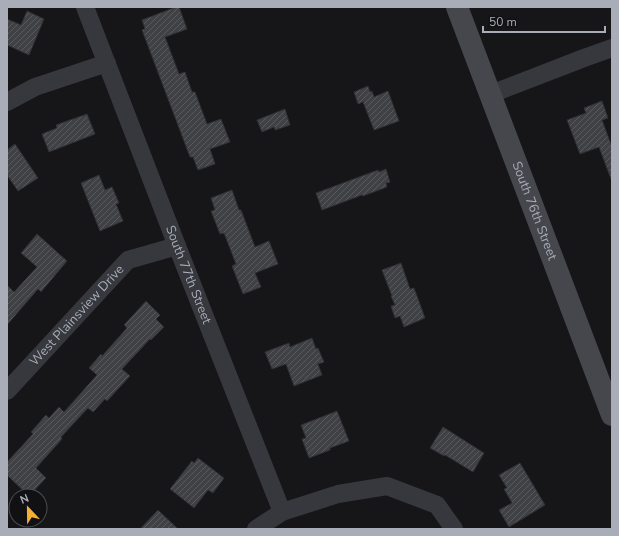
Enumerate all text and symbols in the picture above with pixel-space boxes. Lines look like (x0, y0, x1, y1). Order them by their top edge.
scale bar (483, 8, 605, 34)
text: 50 m (489, 14, 517, 30)
street label: South 76th Street (507, 159, 562, 263)
street label: South 77th Street (161, 223, 216, 327)
street label: West Plainsview Drive (26, 261, 128, 370)
north arrow (8, 488, 48, 528)
text: N (18, 491, 31, 508)

